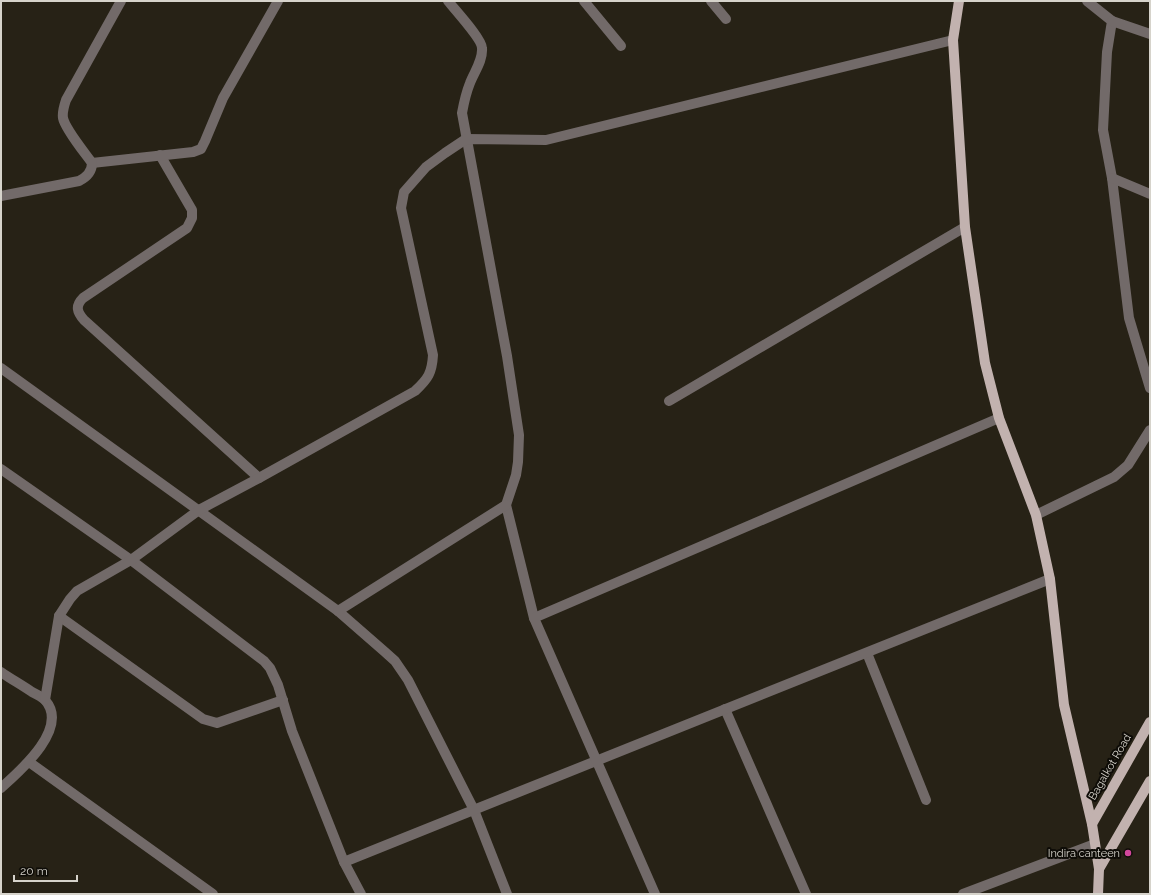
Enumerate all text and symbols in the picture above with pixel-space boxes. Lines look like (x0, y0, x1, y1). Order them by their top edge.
street label: Bagalkot Road (1086, 732, 1134, 802)
place label: Indira canteen (1048, 847, 1120, 860)
marker: Indira canteen (1123, 848, 1133, 858)
scale bar (14, 857, 77, 883)
text: 20 m (20, 864, 48, 878)

